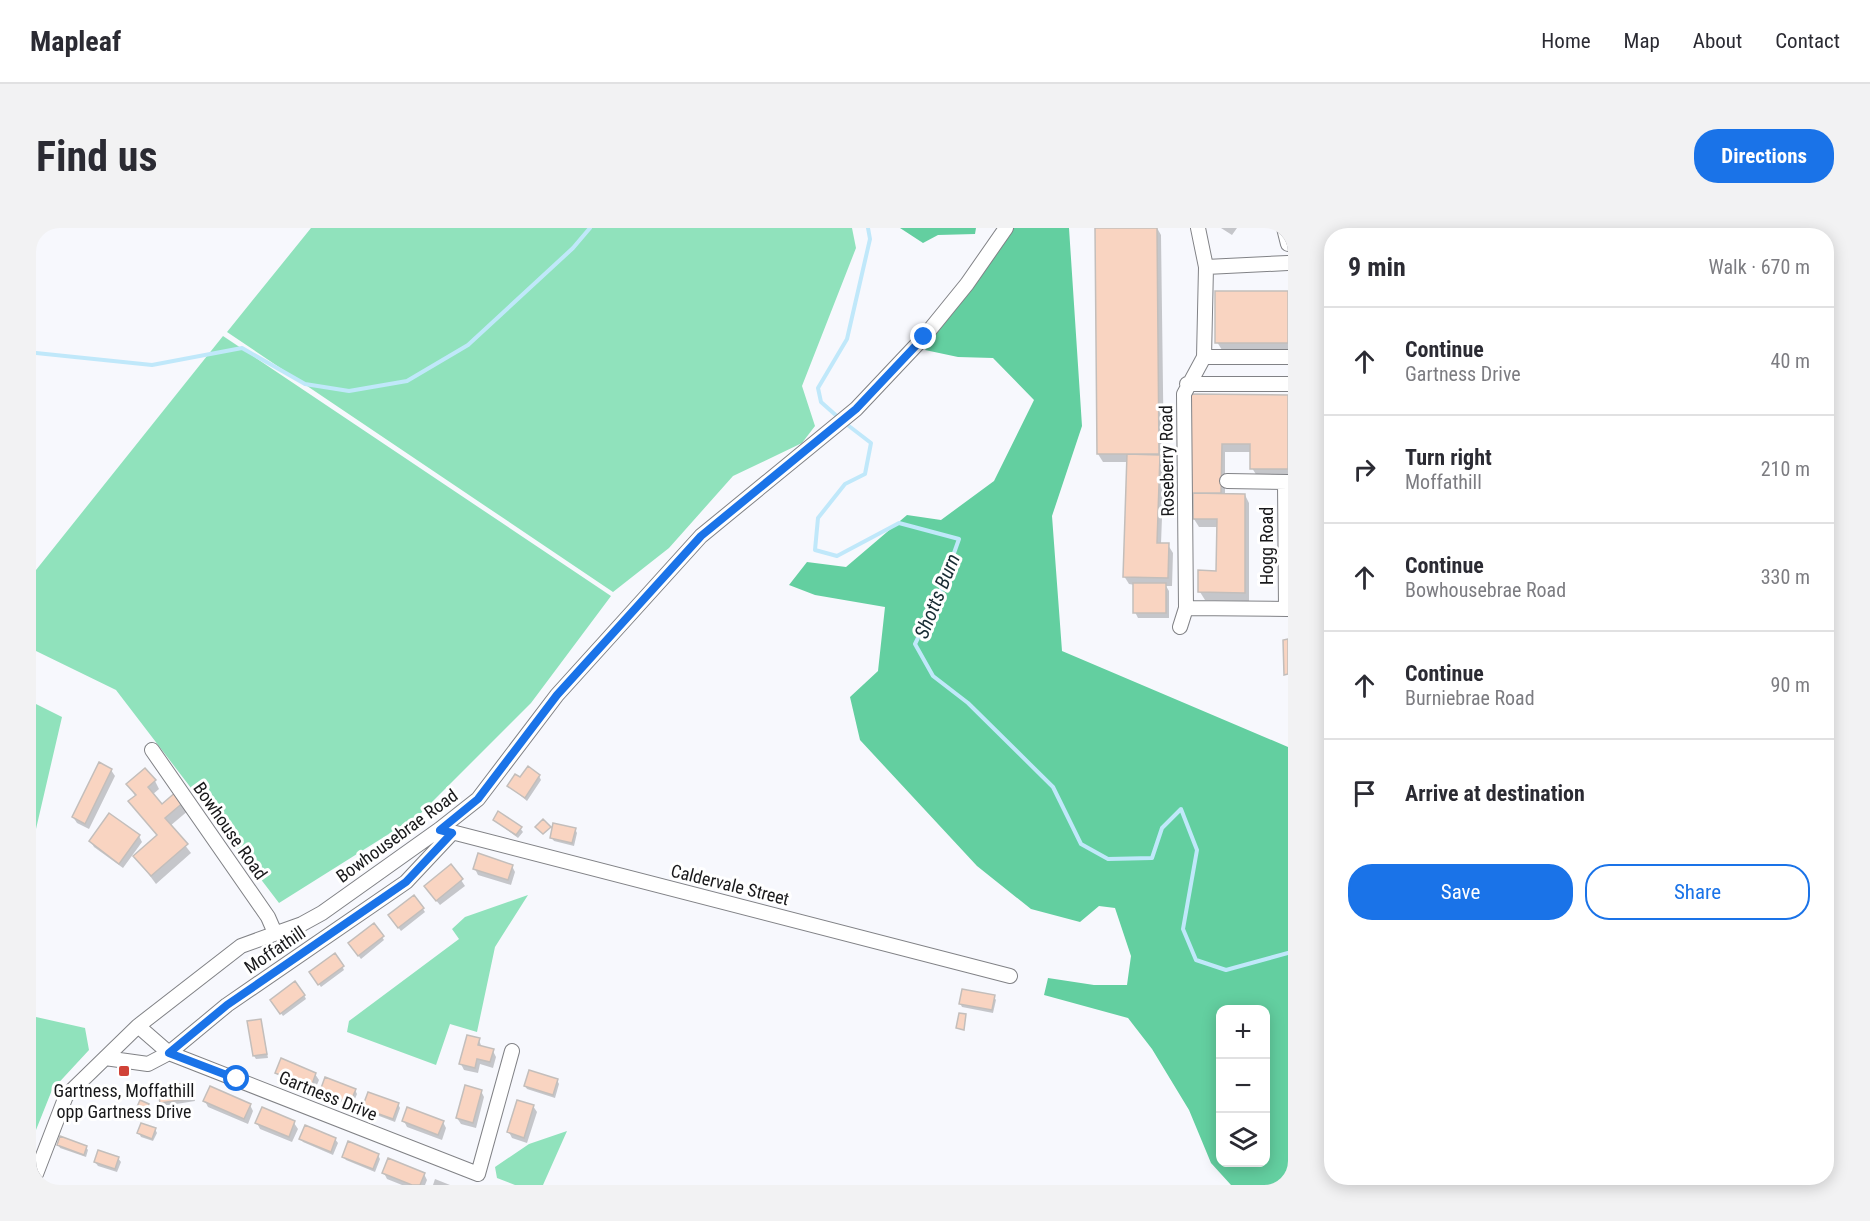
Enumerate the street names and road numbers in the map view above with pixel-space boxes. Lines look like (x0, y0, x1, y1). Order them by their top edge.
street label: Roseberry Road (1155, 405, 1178, 517)
street label: Hogg Road (1256, 507, 1277, 585)
street label: Bowhouse Road (189, 778, 272, 883)
street label: Bowhousebrae Road (332, 784, 462, 887)
street label: Caldervale Street (669, 860, 791, 909)
street label: Moffathill (240, 922, 309, 978)
street label: Gartness Drive (276, 1066, 380, 1125)

